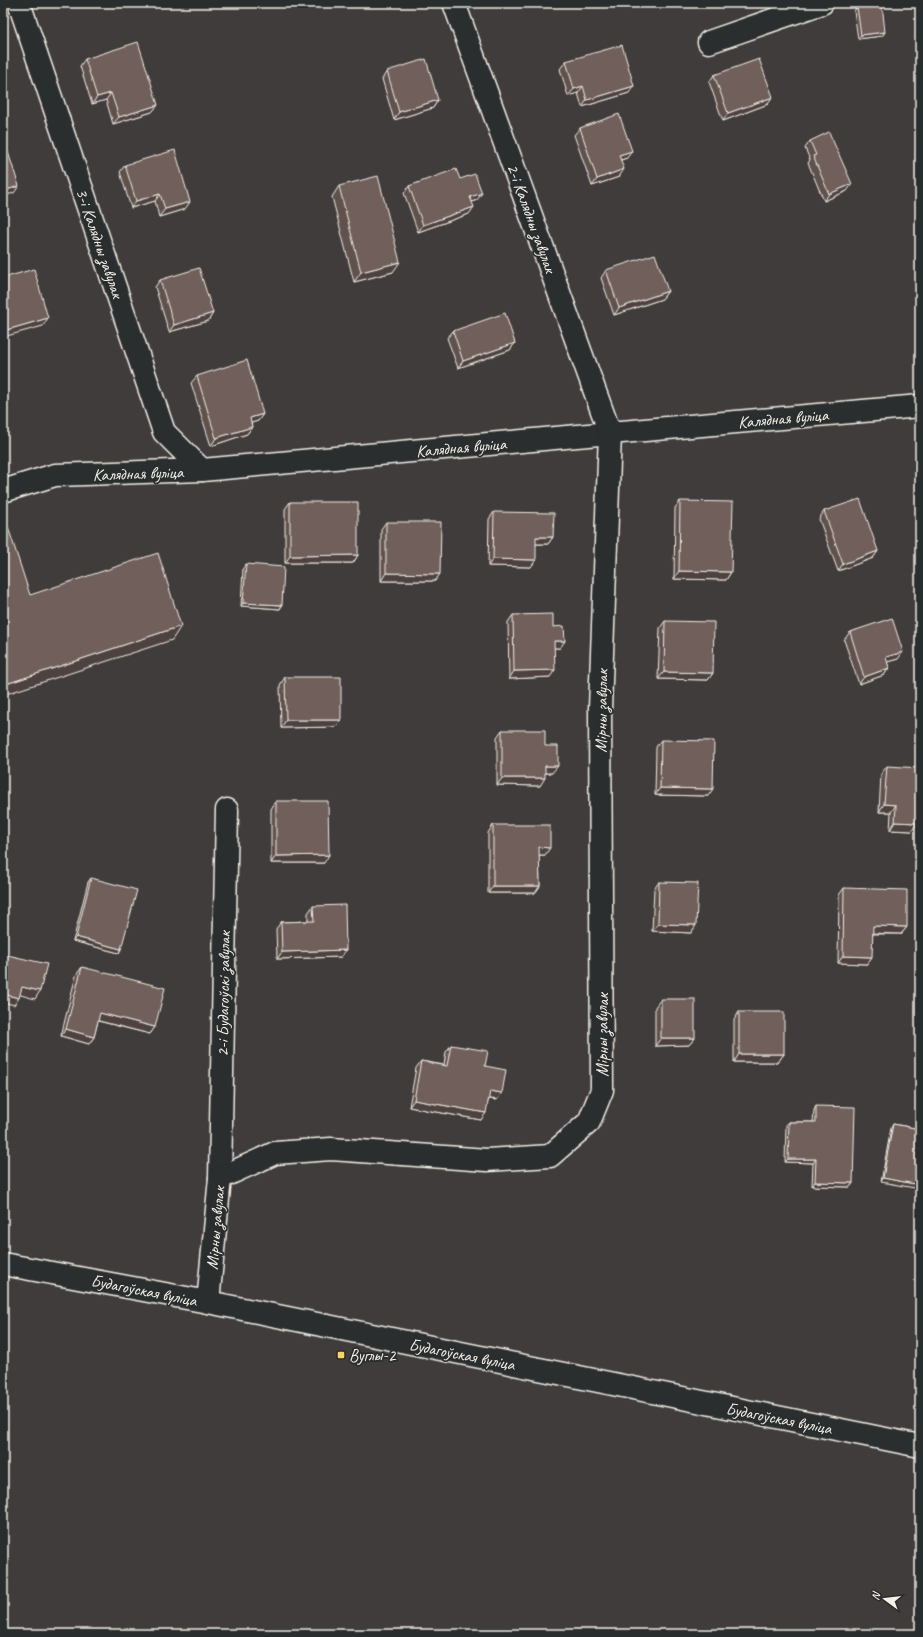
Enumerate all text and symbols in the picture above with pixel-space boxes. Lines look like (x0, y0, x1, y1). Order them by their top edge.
street label: 2-і Калядны завулак (501, 161, 562, 278)
street label: 3-і Калядны завулак (70, 186, 129, 303)
street label: Калядная вуліца (737, 404, 831, 433)
street label: Калядная вуліца (415, 433, 509, 462)
street label: Калядная вуліца (92, 461, 185, 486)
street label: Мірны завулак (590, 667, 614, 753)
street label: 2-і Будагоўскі завулак (212, 930, 236, 1057)
street label: Мірны завулак (592, 992, 614, 1077)
street label: Мірны завулак (201, 1184, 231, 1271)
street label: Будагоўская вуліца (89, 1270, 200, 1311)
street label: Будагоўская вуліца (407, 1334, 518, 1375)
place label: Вуглы-2 (349, 1345, 397, 1366)
marker: Вуглы-2 (336, 1350, 346, 1360)
street label: Будагоўская вуліца (724, 1398, 835, 1439)
north arrow (865, 1579, 905, 1619)
text: N (868, 1589, 884, 1602)

